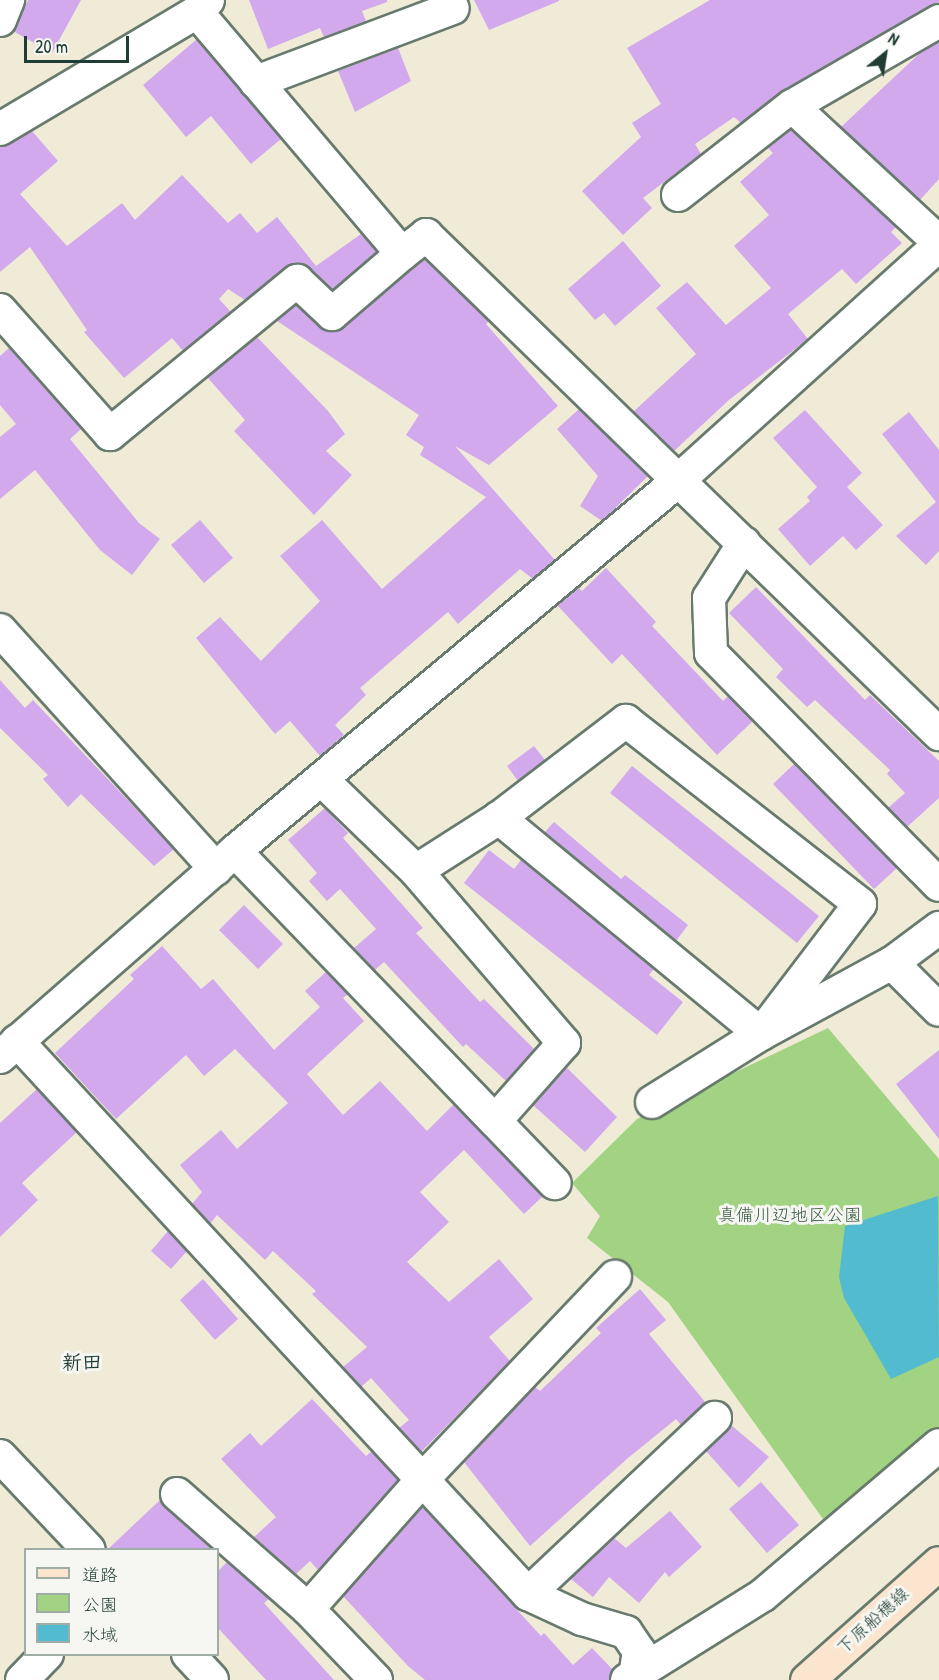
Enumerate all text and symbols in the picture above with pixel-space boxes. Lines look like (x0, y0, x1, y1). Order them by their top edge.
scale bar (27, 24, 132, 62)
north arrow (855, 24, 915, 84)
text: N (885, 27, 903, 50)
text: 20 m (35, 34, 68, 59)
park label: 真備川辺地区公園 (718, 1204, 862, 1226)
district label: 新田 (62, 1349, 102, 1373)
legend (24, 1548, 219, 1656)
text: 道路 (82, 1562, 118, 1587)
street label: 下原船穂線 (832, 1583, 914, 1659)
text: 公園 (82, 1592, 118, 1617)
text: 水域 (82, 1622, 118, 1647)

